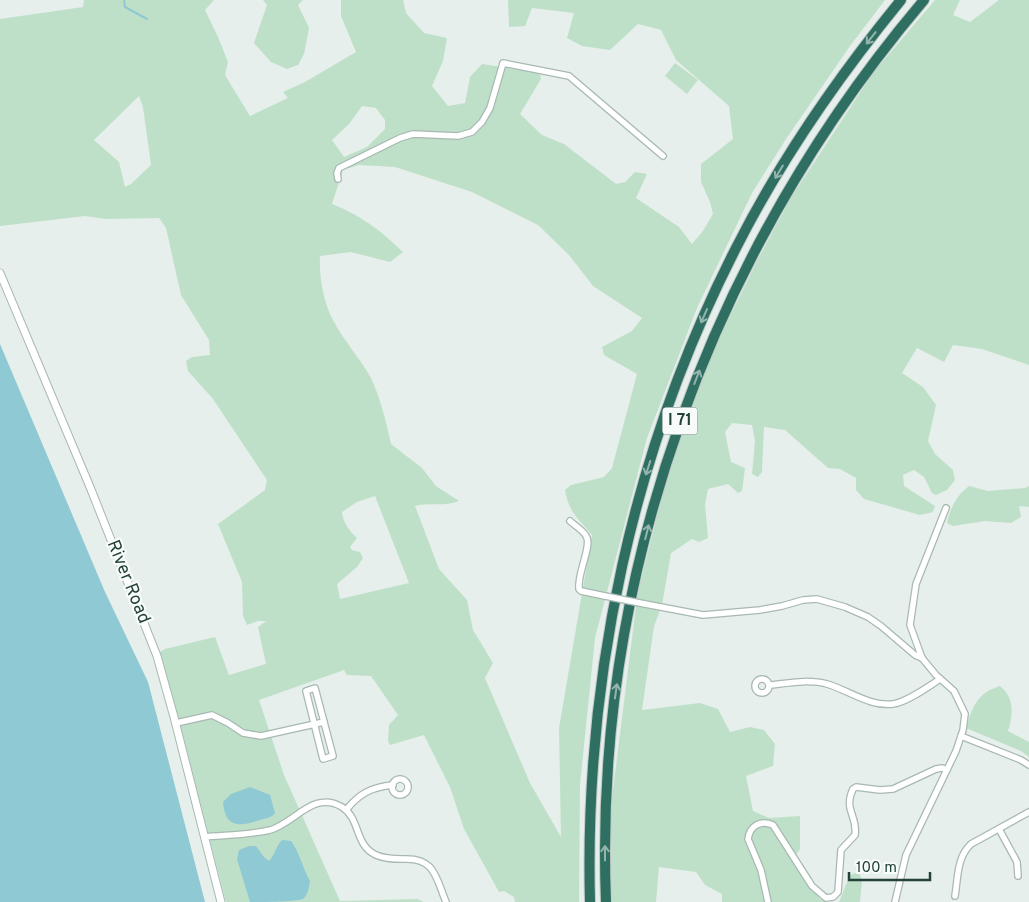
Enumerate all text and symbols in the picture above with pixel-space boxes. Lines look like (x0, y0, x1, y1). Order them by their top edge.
one-way arrow (865, 31, 876, 44)
one-way arrow (773, 164, 783, 178)
one-way arrow (699, 308, 709, 323)
one-way arrow (693, 370, 702, 385)
road number: I 71 (662, 408, 698, 434)
one-way arrow (643, 460, 653, 476)
one-way arrow (642, 524, 652, 540)
street label: River Road (101, 537, 155, 627)
one-way arrow (611, 684, 621, 700)
one-way arrow (600, 846, 610, 862)
scale bar (849, 850, 930, 882)
text: 100 m (856, 859, 897, 878)

